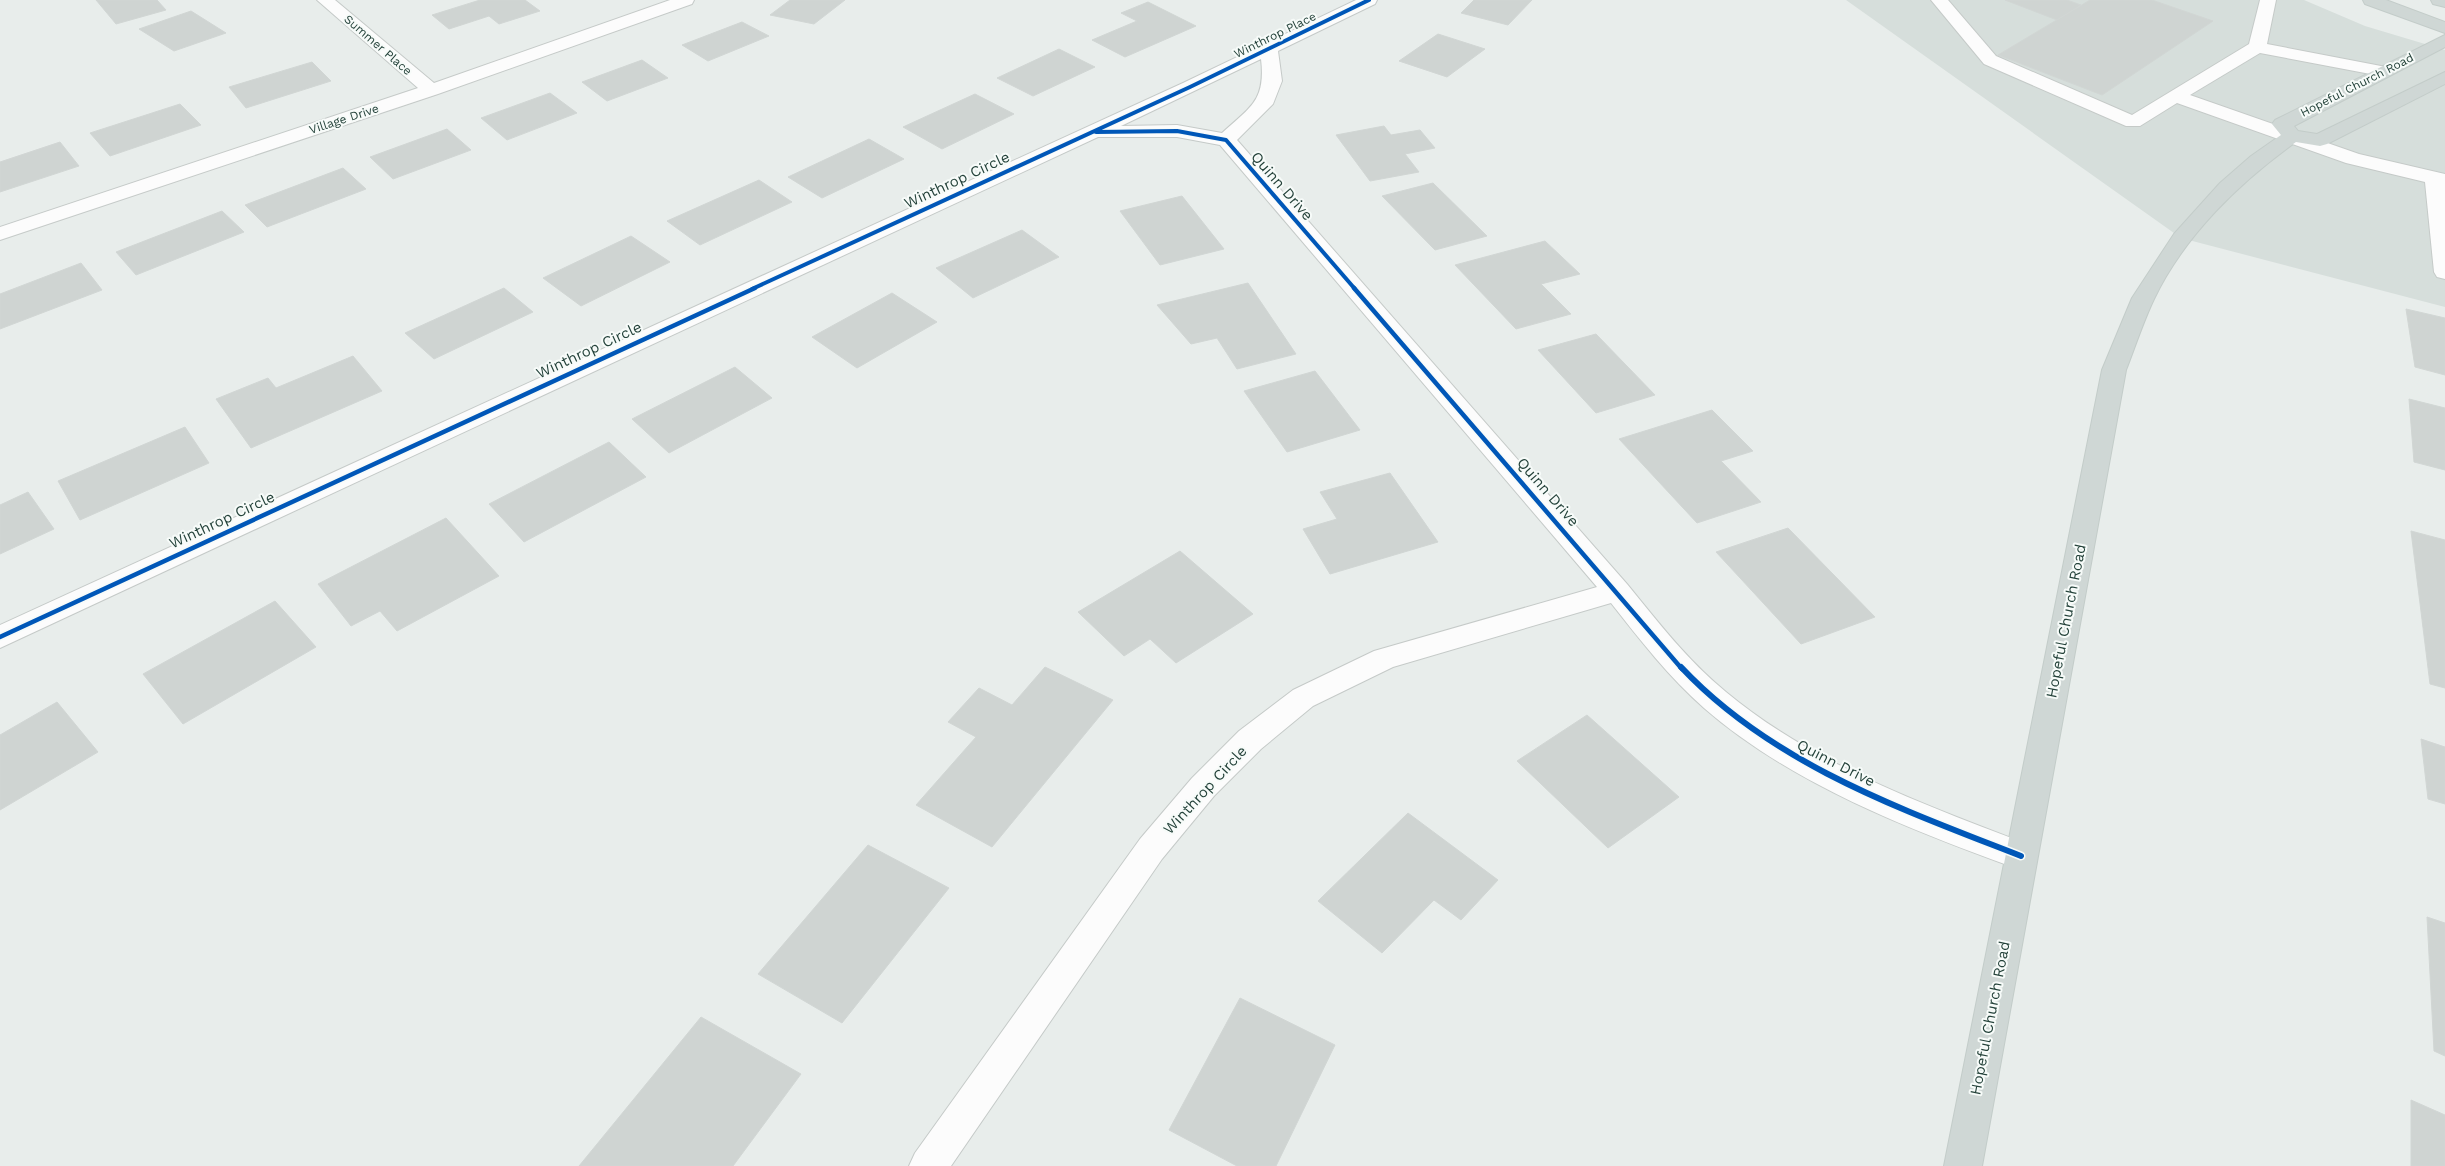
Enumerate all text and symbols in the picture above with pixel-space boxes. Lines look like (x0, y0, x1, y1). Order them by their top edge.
street label: Winthrop Place (1232, 9, 1318, 61)
street label: Summer Place (341, 12, 415, 78)
street label: Hopeful Church Road (2298, 50, 2416, 120)
street label: Village Drive (307, 101, 381, 137)
street label: Winthrop Circle (901, 148, 1013, 212)
street label: Quinn Drive (1247, 148, 1317, 224)
street label: Winthrop Circle (533, 318, 645, 382)
street label: Quinn Drive (1513, 454, 1583, 530)
street label: Winthrop Circle (166, 488, 278, 552)
street label: Hopeful Church Road (2042, 543, 2090, 699)
street label: Quinn Drive (1794, 736, 1878, 790)
street label: Winthrop Circle (1159, 742, 1251, 838)
street label: Hopeful Church Road (1966, 940, 2014, 1096)

